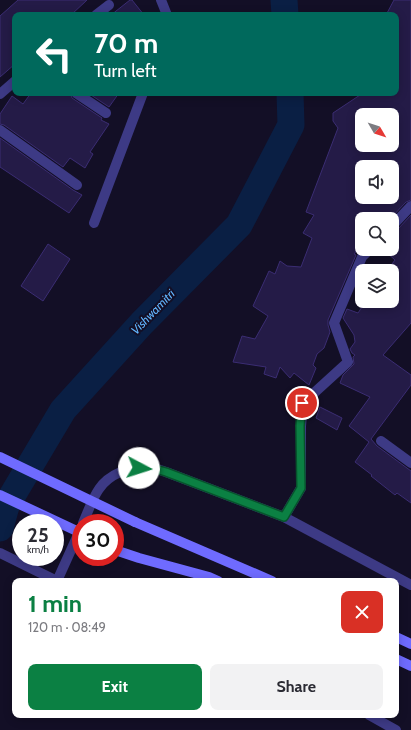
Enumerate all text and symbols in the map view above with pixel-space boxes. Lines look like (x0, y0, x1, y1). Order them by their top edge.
text: 70 m (94, 26, 158, 60)
icon: left (28, 28, 80, 80)
text: Turn left (94, 60, 157, 82)
north arrow (355, 108, 399, 152)
map controls (355, 108, 399, 308)
button: sound (355, 160, 399, 204)
button: search (355, 212, 399, 256)
button: layers (355, 264, 399, 308)
water label: Vishwamitri (128, 286, 178, 337)
pin (285, 386, 319, 420)
icon: arrive (291, 392, 313, 414)
position arrow (118, 447, 160, 489)
speed limit sign: 30 (72, 514, 124, 566)
text: 25 (27, 523, 49, 547)
text: km/h (27, 543, 49, 556)
text: 1 min (28, 589, 82, 618)
button: close (341, 591, 383, 633)
text: 120 m · 08:49 (28, 619, 106, 635)
button: Exit (28, 664, 202, 710)
button: Share (210, 664, 383, 710)

